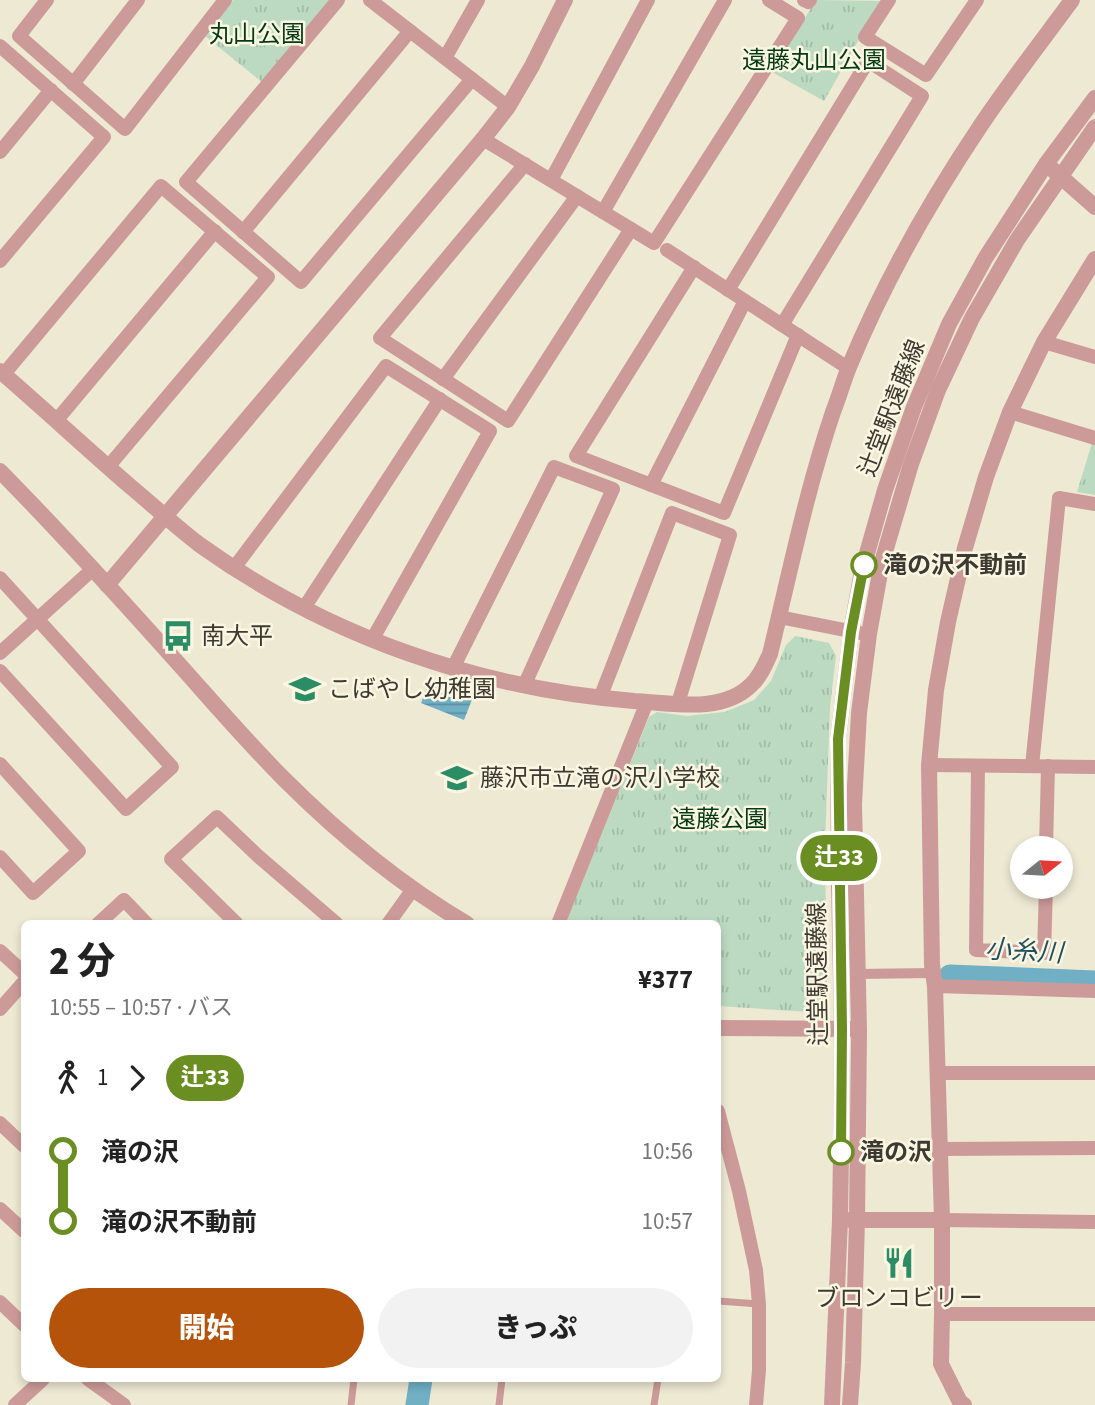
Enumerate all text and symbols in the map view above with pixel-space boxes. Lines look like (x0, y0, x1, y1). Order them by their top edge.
park label: 丸山公園 (209, 17, 305, 52)
park label: 遠藤丸山公園 (742, 43, 886, 78)
street label: 辻堂駅遠藤線 (850, 335, 934, 481)
place label: 滝の沢不動前 (883, 548, 1027, 583)
marker: 滝の沢不動前 (851, 552, 877, 578)
bus stop icon: 南大平 (161, 619, 195, 653)
place label: 南大平 (201, 619, 273, 654)
school or university icon: こばやし幼稚園 (288, 672, 322, 706)
place label: こばやし幼稚園 (328, 672, 496, 707)
school or university icon: 藤沢市立滝の沢小学校 (440, 761, 474, 795)
place label: 藤沢市立滝の沢小学校 (480, 761, 720, 796)
park label: 遠藤公園 (672, 802, 768, 837)
line badge: 辻33 (799, 835, 879, 881)
north arrow (1010, 836, 1073, 900)
map controls (1010, 836, 1073, 899)
text: 辻33 (814, 840, 864, 875)
street label: 辻堂駅遠藤線 (799, 902, 837, 1046)
water label: 小糸川 (984, 930, 1067, 972)
text: 2 分 (49, 935, 115, 989)
text: ¥377 (638, 961, 693, 998)
text: 10:55 – 10:57 · バス (49, 991, 233, 1024)
icon: walk (49, 1059, 87, 1097)
icon: forward (118, 1059, 156, 1097)
text: 辻33 (180, 1060, 230, 1095)
text: 1 (97, 1061, 108, 1094)
text: 滝の沢 (101, 1134, 179, 1171)
text: 10:56 (642, 1135, 693, 1168)
place label: 滝の沢 (860, 1135, 932, 1170)
marker: 滝の沢 (828, 1139, 854, 1165)
text: 滝の沢不動前 (101, 1204, 257, 1241)
text: 10:57 (642, 1205, 693, 1238)
restaurant icon: ブロンコビリー (882, 1246, 916, 1280)
place label: ブロンコビリー (815, 1281, 983, 1316)
button: 開始 (49, 1288, 364, 1368)
button: きっぷ (378, 1288, 693, 1368)

